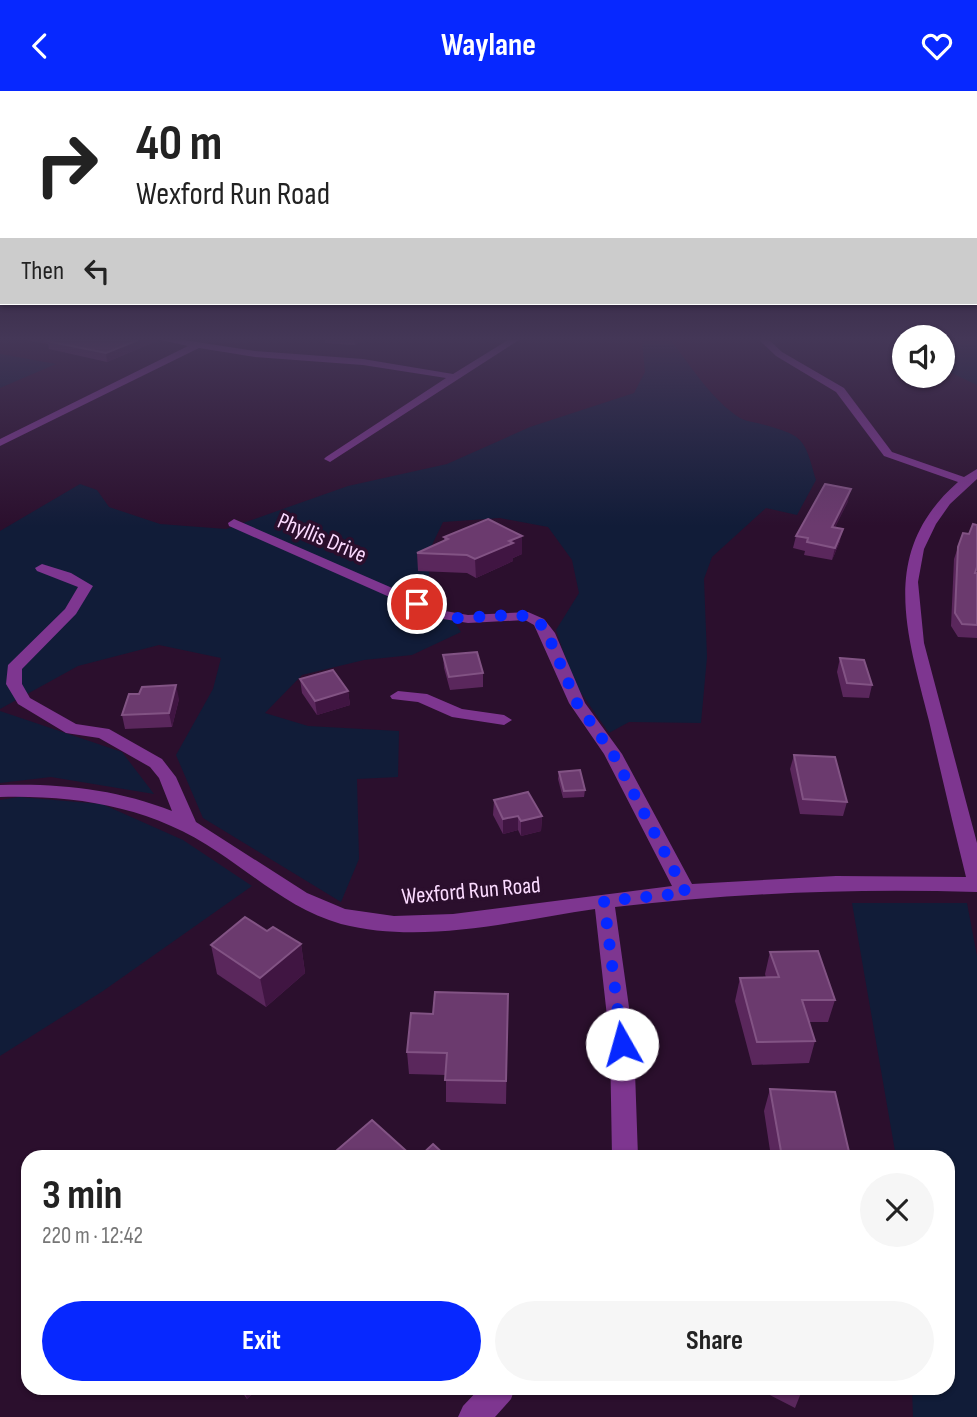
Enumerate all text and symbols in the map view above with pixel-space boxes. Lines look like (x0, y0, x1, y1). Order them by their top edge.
text: Waylane (441, 26, 536, 65)
icon: back (21, 27, 59, 65)
icon: heart (918, 27, 956, 65)
text: 40 m (136, 115, 222, 174)
icon: right (21, 119, 112, 210)
text: Wexford Run Road (136, 175, 330, 214)
icon: left (78, 252, 116, 290)
text: Then (21, 256, 64, 287)
map controls (892, 325, 955, 388)
button: sound (892, 325, 955, 388)
street label: Phyllis Drive (273, 507, 371, 569)
pin (387, 574, 447, 634)
icon: arrive (398, 585, 436, 623)
street label: Wexford Run Road (400, 871, 542, 911)
position arrow (585, 1007, 659, 1081)
text: 3 min (42, 1170, 122, 1221)
button: close (860, 1173, 934, 1247)
text: 220 m · 12:42 (42, 1222, 143, 1250)
button: Exit (42, 1301, 481, 1381)
button: Share (495, 1301, 934, 1381)

